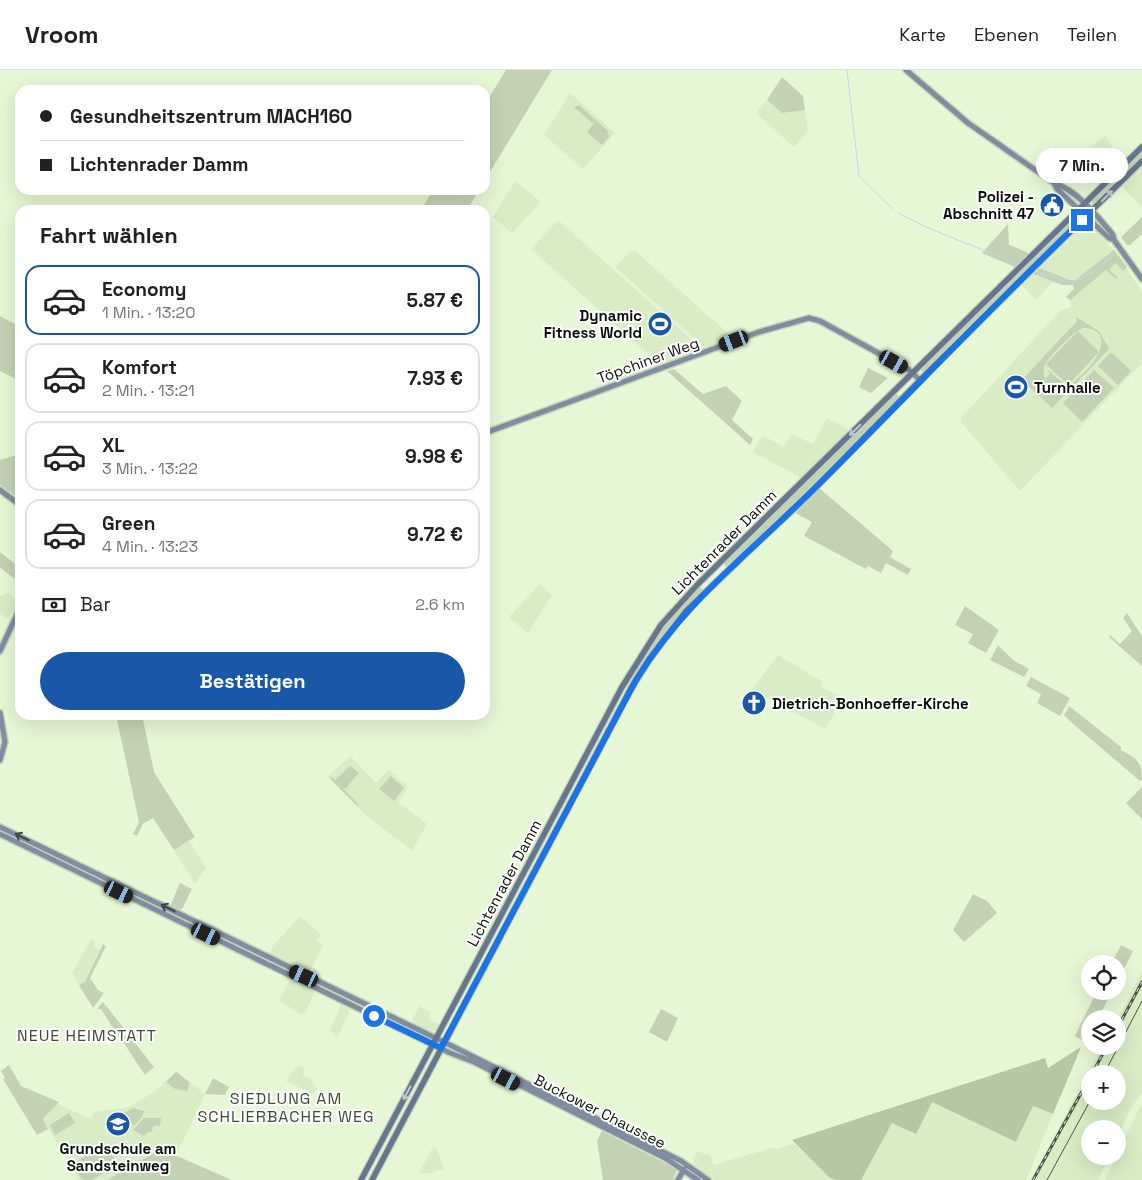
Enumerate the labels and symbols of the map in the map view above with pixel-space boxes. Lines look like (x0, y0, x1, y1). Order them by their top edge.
callout: 7 Min. (1036, 148, 1128, 182)
place label: Polizei - Abschnitt 47 (943, 187, 1034, 223)
one-way arrow (1101, 189, 1113, 202)
public building icon: Polizei - Abschnitt 47 (1039, 192, 1065, 218)
route end (1071, 209, 1093, 231)
place label: Dynamic Fitness World (544, 306, 642, 342)
sports icon: Dynamic Fitness World (647, 311, 673, 337)
car (717, 329, 750, 353)
street label: Töpchiner Weg (594, 333, 702, 387)
car (877, 348, 910, 376)
sports icon: Turnhalle (1003, 374, 1029, 400)
place label: Turnhalle (1034, 378, 1101, 397)
one-way arrow (849, 424, 861, 436)
street label: Lichtenrader Damm (668, 486, 780, 598)
church icon: Dietrich-Bonhoeffer-Kirche (741, 690, 767, 716)
place label: Dietrich-Bonhoeffer-Kirche (772, 694, 969, 713)
street label: Lichtenrader Damm (463, 816, 545, 950)
one-way arrow (14, 832, 29, 842)
car (102, 879, 135, 905)
one-way arrow (161, 903, 176, 913)
car (189, 921, 222, 947)
car (287, 963, 320, 989)
route start (363, 1005, 385, 1027)
district label: NEUE HEIMSTATT (17, 1025, 157, 1046)
car (489, 1066, 522, 1092)
street label: Buckower Chaussee (531, 1070, 669, 1152)
one-way arrow (402, 1086, 412, 1101)
district label: SIEDLUNG AM SCHLIERBACHER WEG (197, 1088, 375, 1127)
school or university icon: Grundschule am Sandsteinweg (105, 1111, 131, 1137)
place label: Grundschule am Sandsteinweg (60, 1139, 176, 1175)

